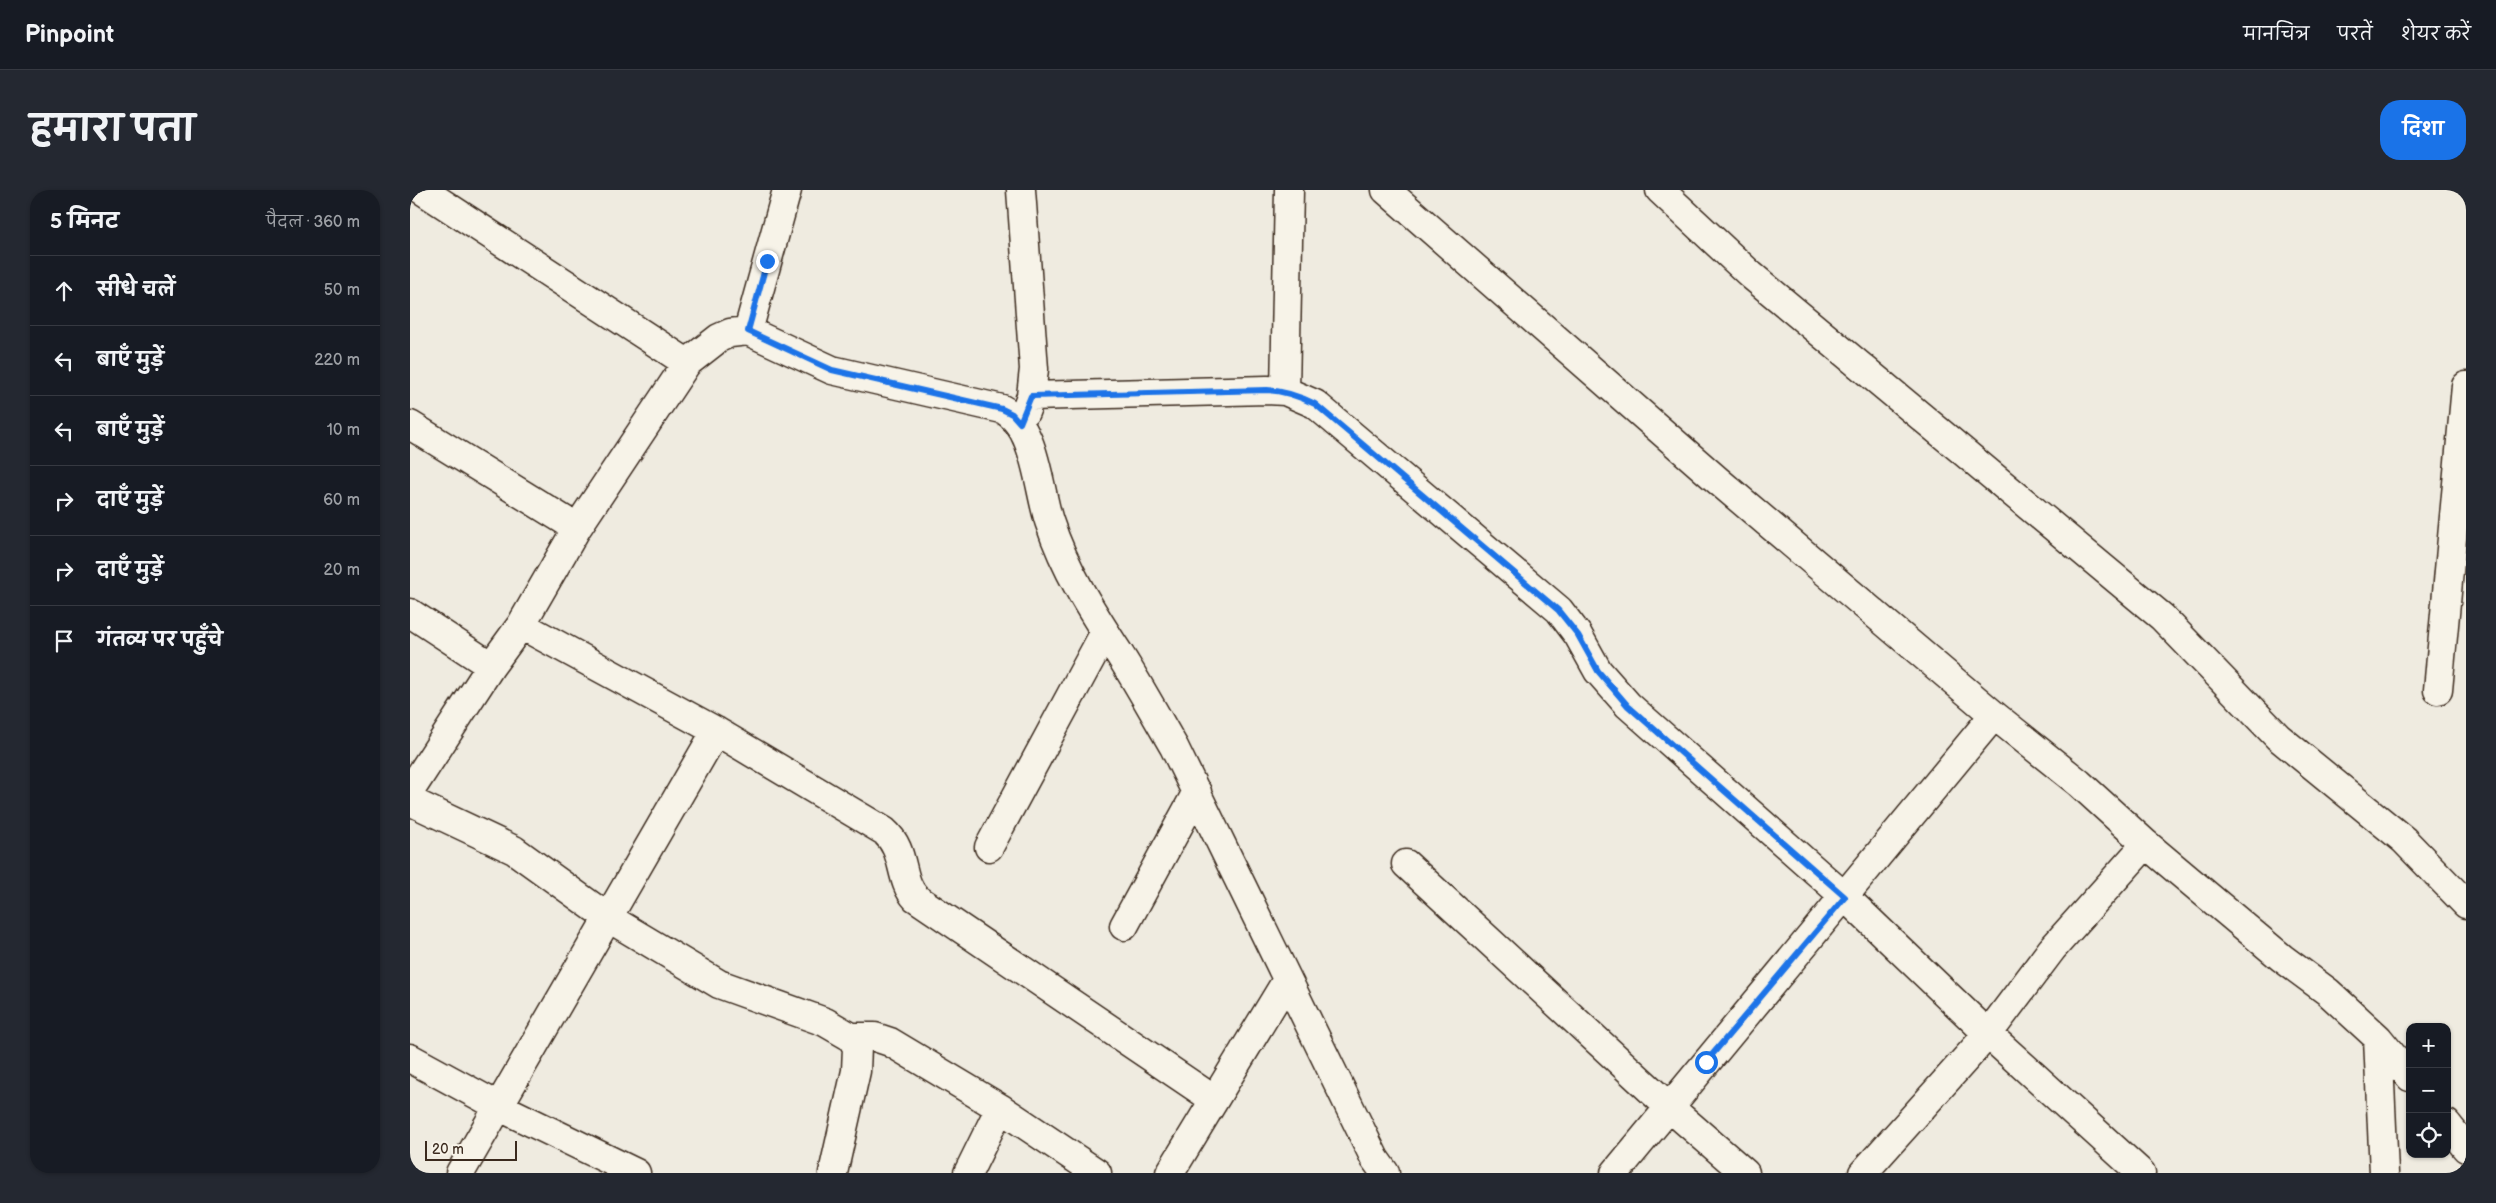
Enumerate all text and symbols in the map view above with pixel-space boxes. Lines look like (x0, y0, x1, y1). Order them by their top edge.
text: Pinpoint (25, 20, 114, 49)
text: मानचित्र (2243, 24, 2309, 45)
text: परतें (2337, 24, 2373, 45)
text: शेयर करें (2401, 24, 2471, 45)
button: दिशा (2380, 100, 2466, 160)
text: हमारा पता (30, 108, 195, 151)
text: 5 मिनट (50, 209, 119, 234)
text: पैदल · 360 m (266, 213, 360, 232)
route end (756, 250, 779, 273)
icon: ahead (50, 277, 78, 305)
text: सीधे चलें (97, 279, 175, 302)
text: 50 m (324, 281, 360, 300)
icon: left (50, 347, 78, 375)
text: बाएँ मुड़ें (97, 349, 164, 372)
text: 220 m (314, 351, 360, 370)
icon: left (50, 417, 78, 445)
text: बाएँ मुड़ें (97, 419, 164, 442)
text: 10 m (327, 421, 360, 440)
icon: right (50, 487, 78, 515)
text: दाएँ मुड़ें (97, 489, 163, 512)
text: 60 m (323, 491, 360, 510)
icon: right (50, 557, 78, 585)
text: दाएँ मुड़ें (97, 559, 163, 582)
text: 20 m (324, 561, 360, 580)
icon: arrive (50, 627, 78, 655)
text: गंतव्य पर पहुँचे (97, 629, 223, 652)
map controls (2406, 1023, 2451, 1158)
button: + (2406, 1023, 2451, 1068)
route start (1695, 1051, 1718, 1074)
button: − (2406, 1068, 2451, 1113)
button: locate (2406, 1113, 2451, 1158)
scale bar (425, 1138, 518, 1161)
text: 20 m (432, 1141, 464, 1158)

